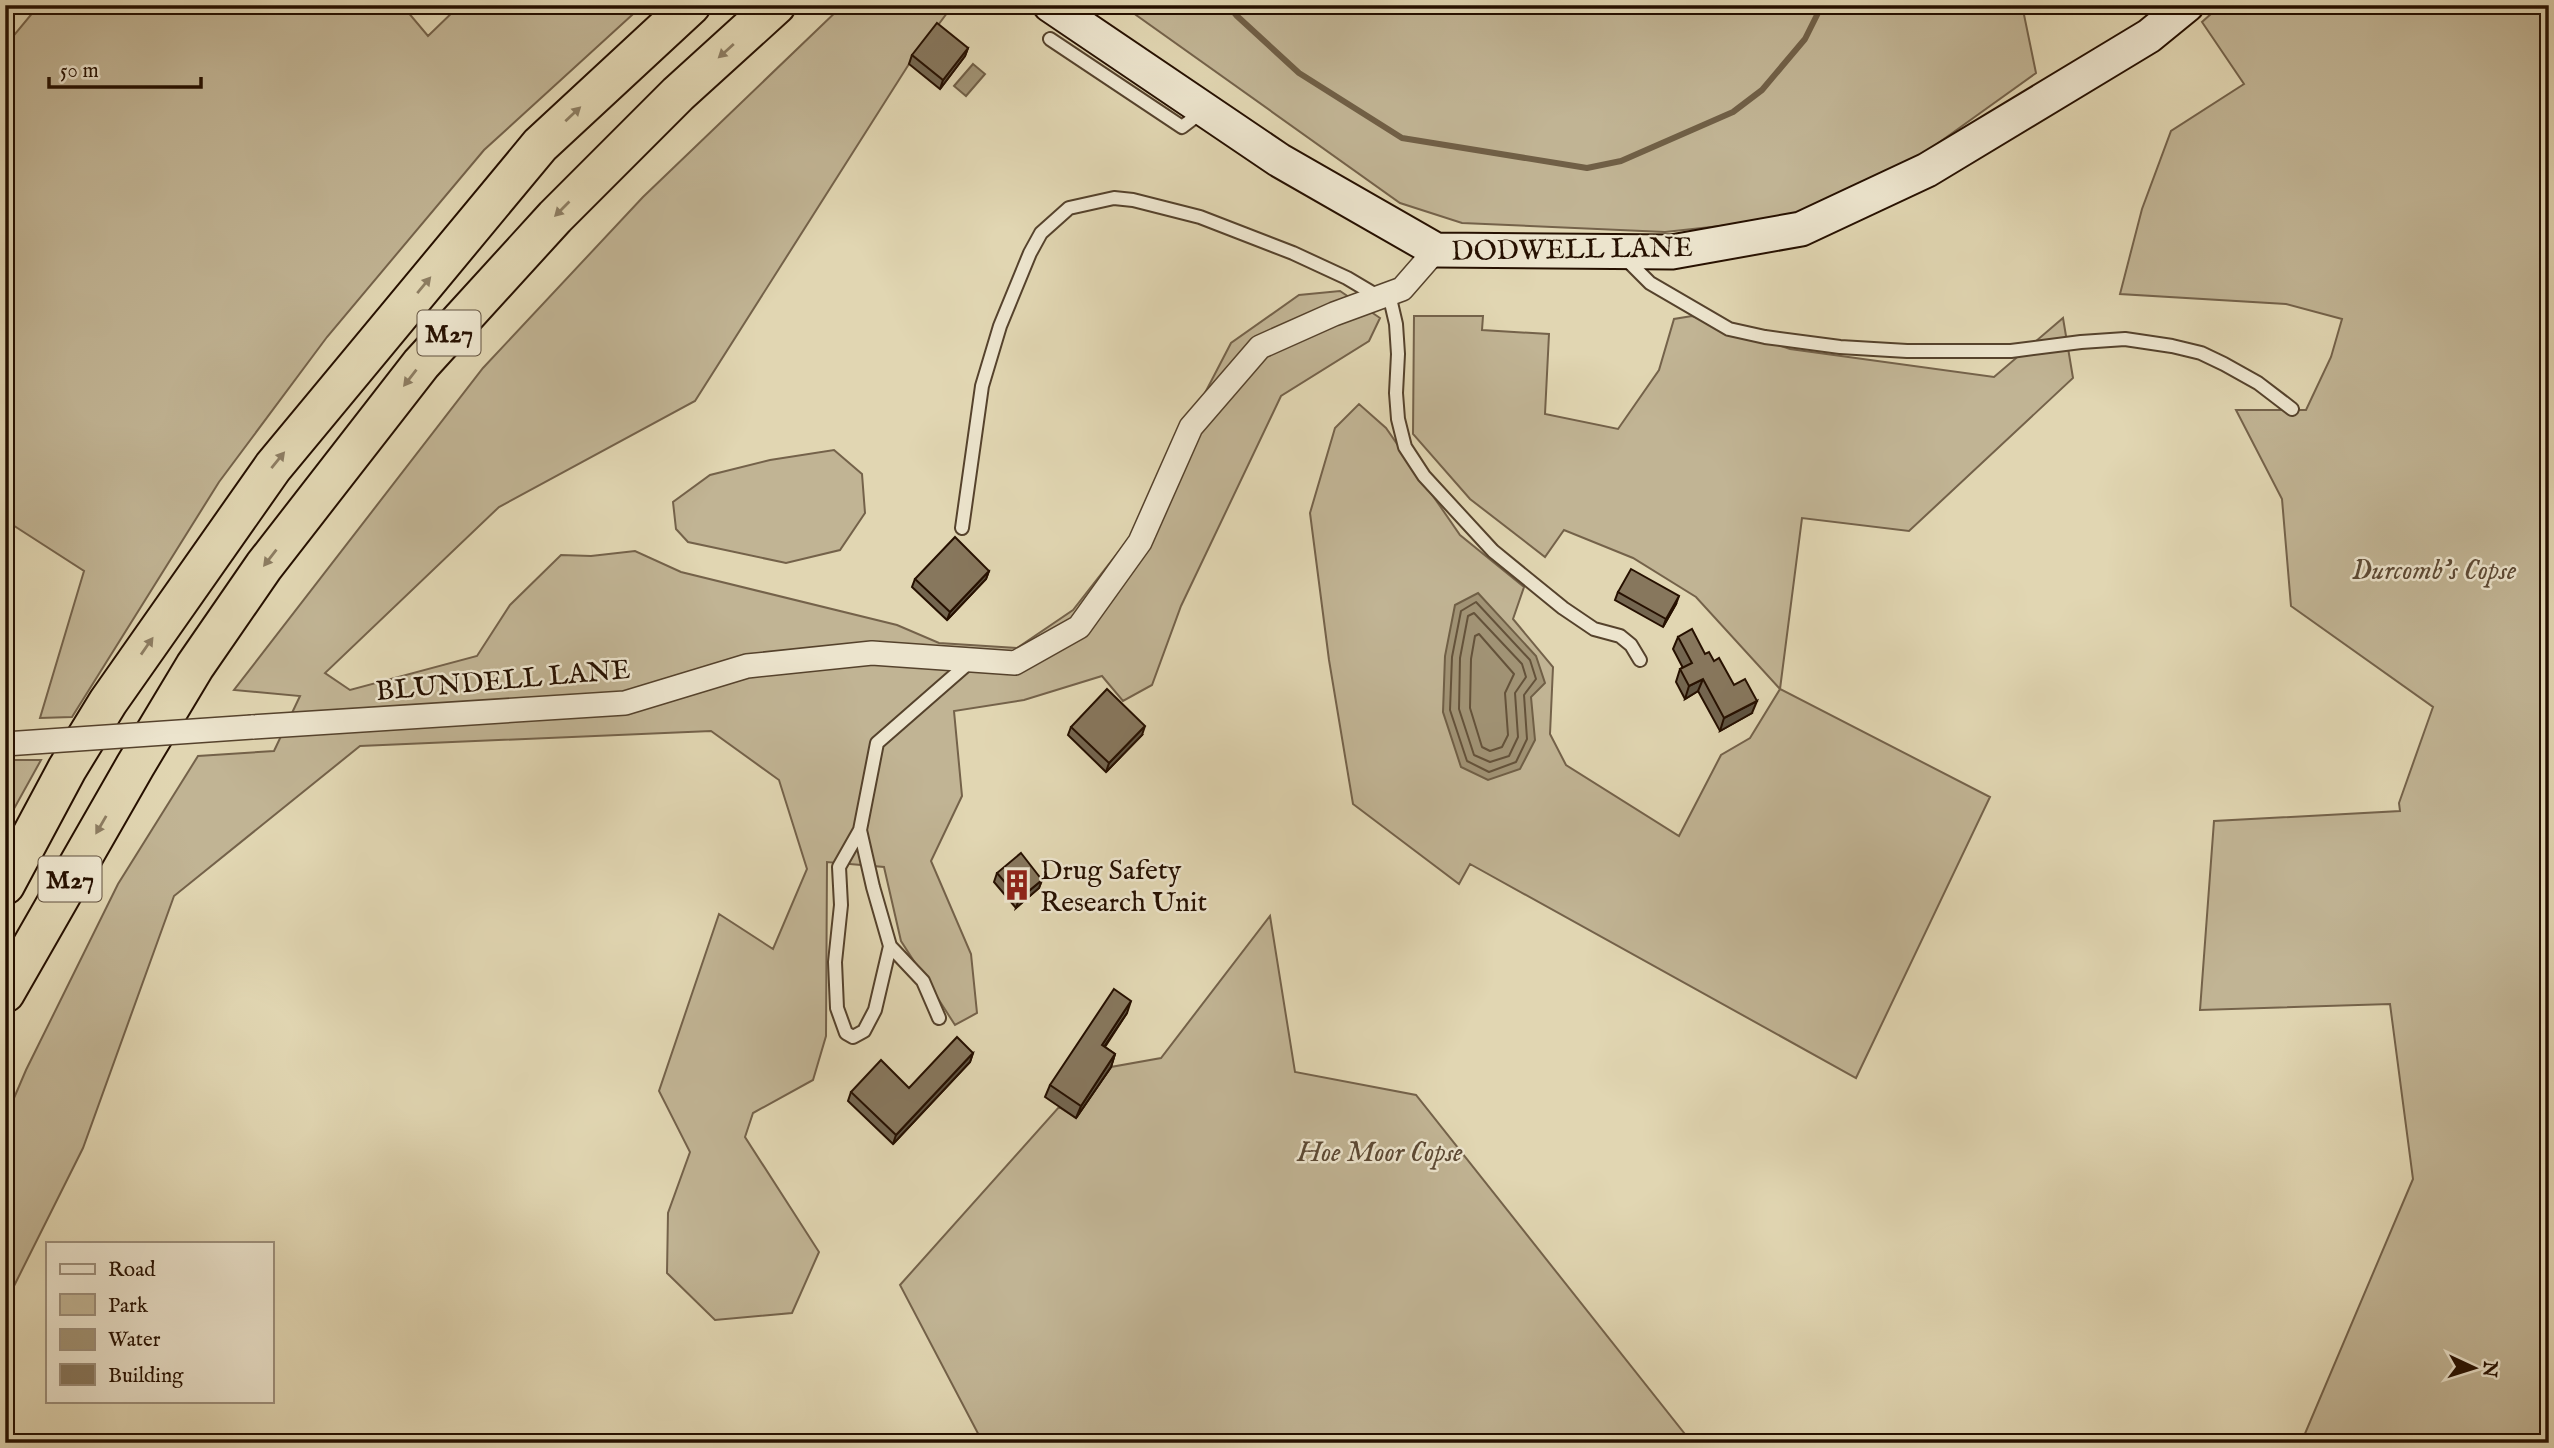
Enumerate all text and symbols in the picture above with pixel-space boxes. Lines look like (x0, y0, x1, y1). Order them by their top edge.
one-way arrow (717, 43, 734, 58)
scale bar (49, 46, 201, 90)
text: 50 m (60, 58, 99, 85)
one-way arrow (564, 107, 581, 123)
one-way arrow (554, 201, 570, 217)
street label: DODWELL LANE (1451, 231, 1693, 270)
one-way arrow (416, 277, 431, 295)
road number: M27 (418, 310, 480, 356)
one-way arrow (403, 369, 418, 387)
one-way arrow (271, 452, 286, 470)
one-way arrow (263, 548, 278, 566)
park label: Durcomb's Copse (2352, 554, 2517, 589)
one-way arrow (140, 637, 154, 655)
street label: BLUNDELL LANE (374, 653, 632, 710)
one-way arrow (95, 815, 107, 835)
place label: Drug Safety Research Unit (1040, 854, 1207, 921)
road number: M27 (38, 856, 102, 902)
building icon: Drug Safety Research Unit (1000, 868, 1034, 902)
park label: Hoe Moor Copse (1296, 1136, 1463, 1171)
legend (46, 1242, 273, 1402)
text: Road (108, 1257, 156, 1284)
text: Park (108, 1293, 149, 1320)
text: Water (108, 1327, 161, 1354)
north arrow (2438, 1332, 2508, 1402)
text: N (2476, 1359, 2502, 1379)
text: Building (108, 1363, 184, 1390)

